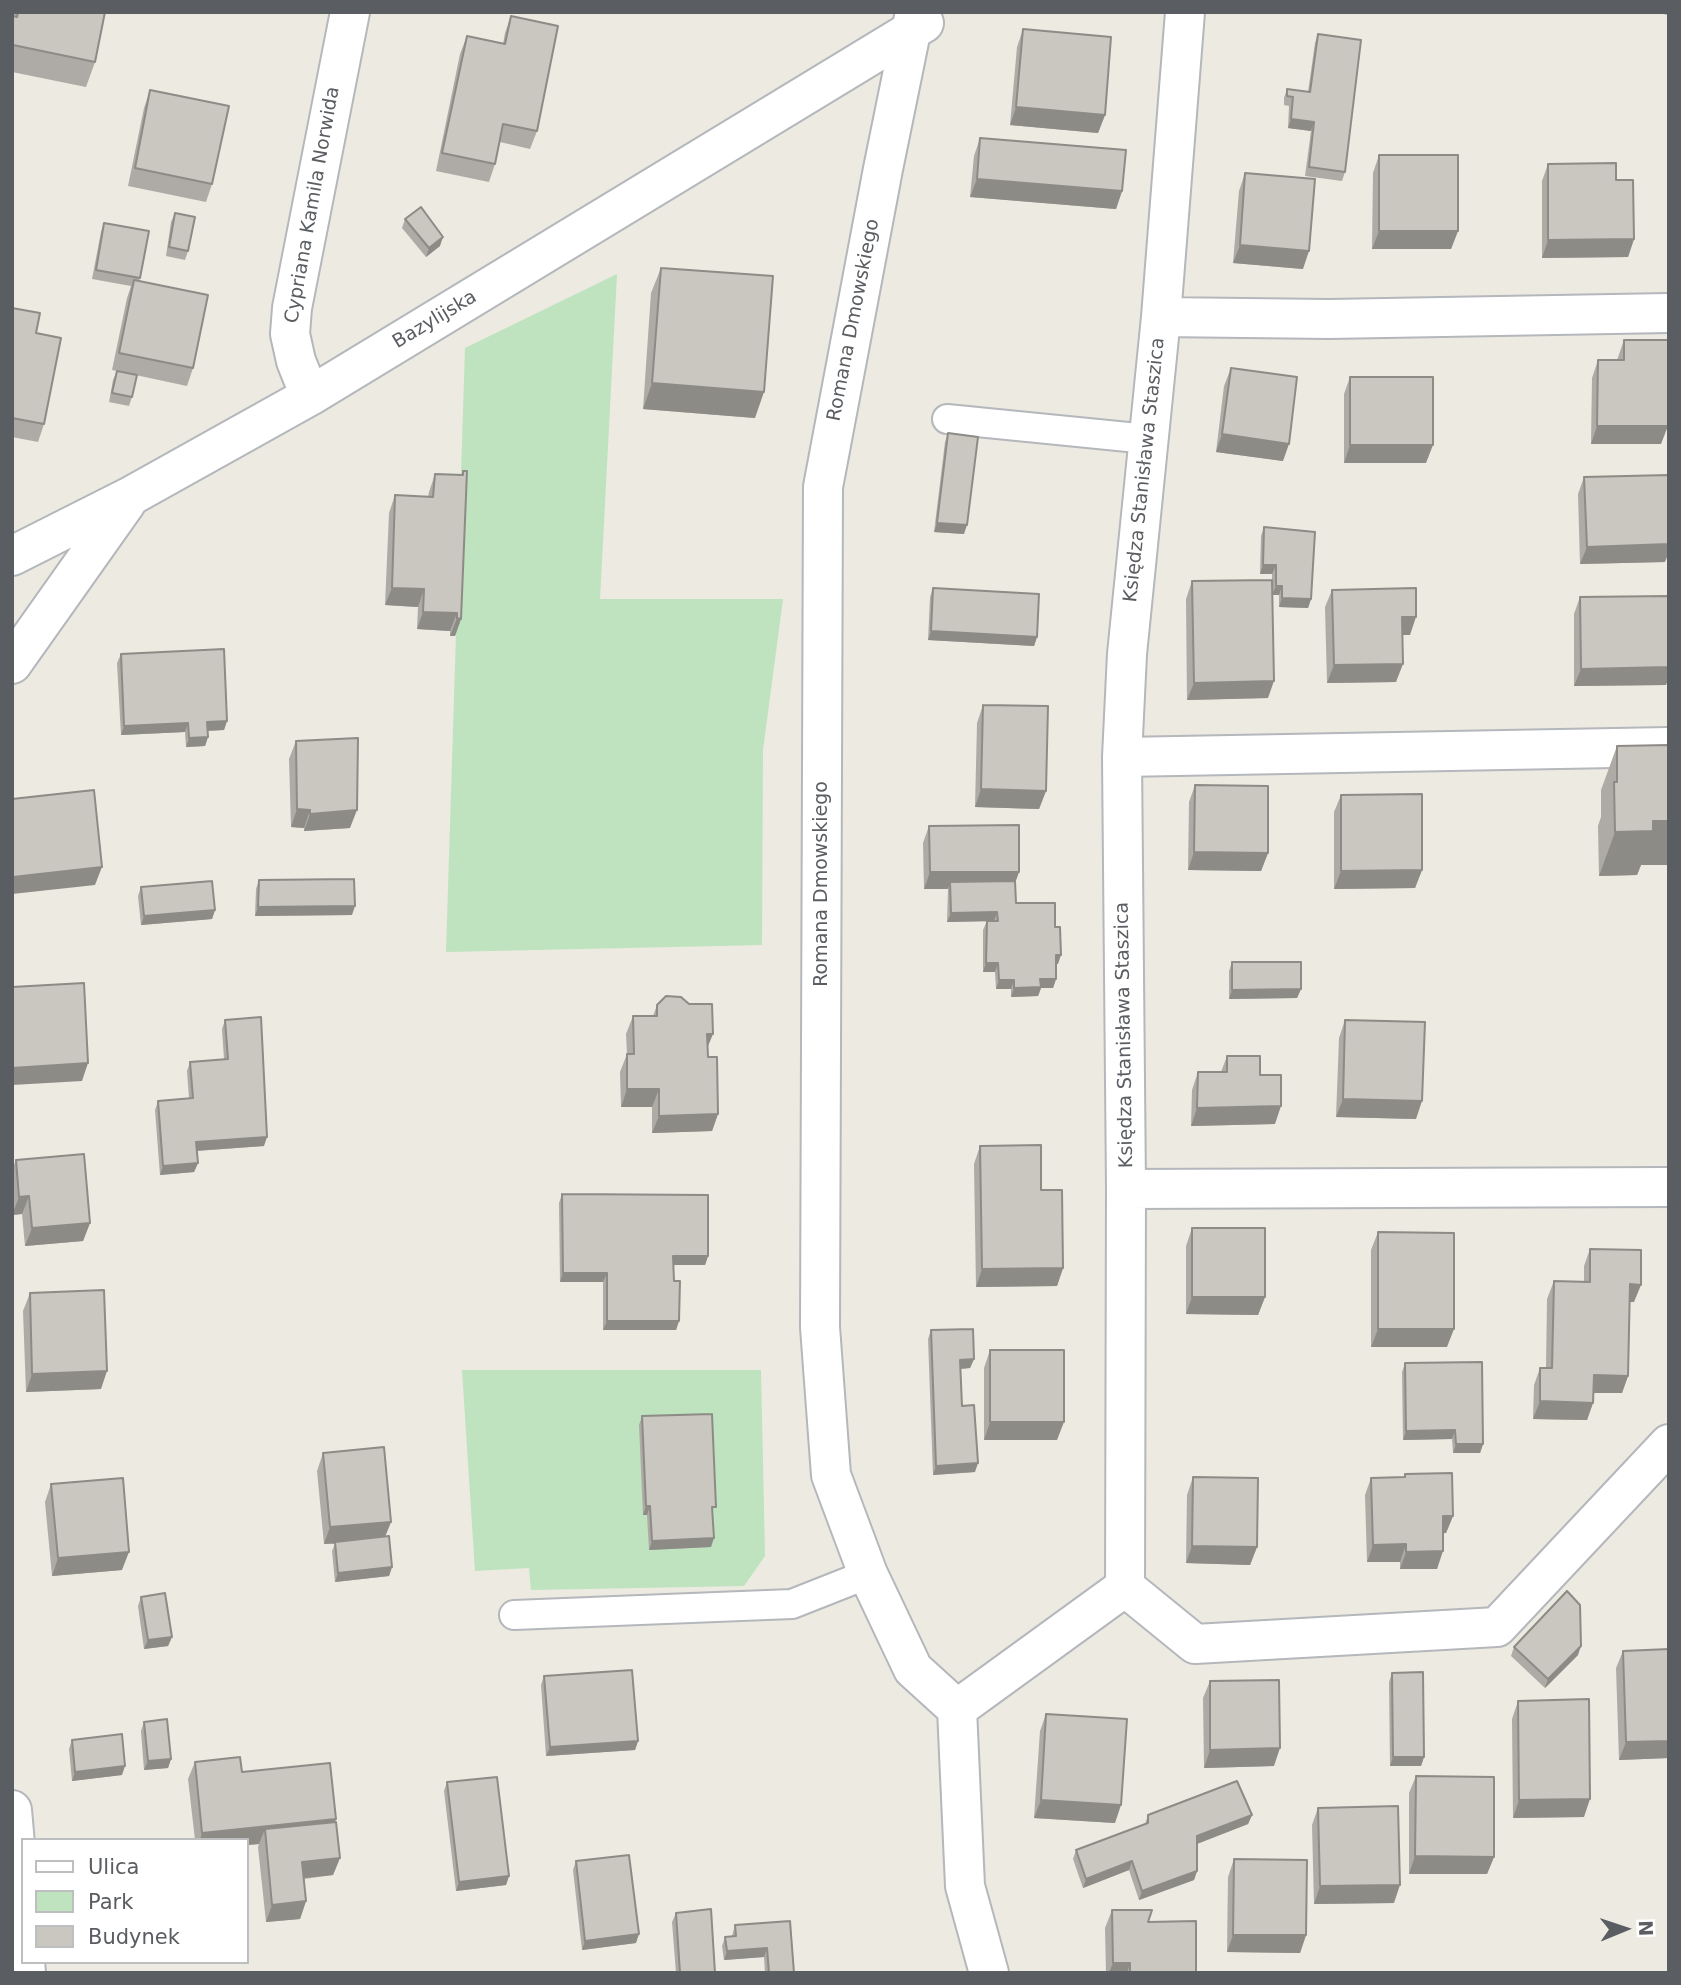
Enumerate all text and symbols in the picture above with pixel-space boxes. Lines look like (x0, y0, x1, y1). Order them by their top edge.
street label: Cypriana Kamila Norwida (281, 85, 345, 325)
street label: Romana Dmowskiego (823, 217, 885, 423)
street label: Bazylijska (389, 286, 481, 354)
street label: Księdza Stanisława Staszica (1120, 337, 1170, 603)
street label: Romana Dmowskiego (811, 781, 833, 987)
street label: Księdza Stanisława Staszica (1111, 902, 1139, 1168)
legend (21, 1838, 248, 1964)
text: Ulica (88, 1855, 139, 1879)
text: Park (88, 1890, 133, 1914)
north arrow (1590, 1894, 1660, 1964)
text: N (1635, 1920, 1657, 1937)
text: Budynek (88, 1925, 180, 1949)

